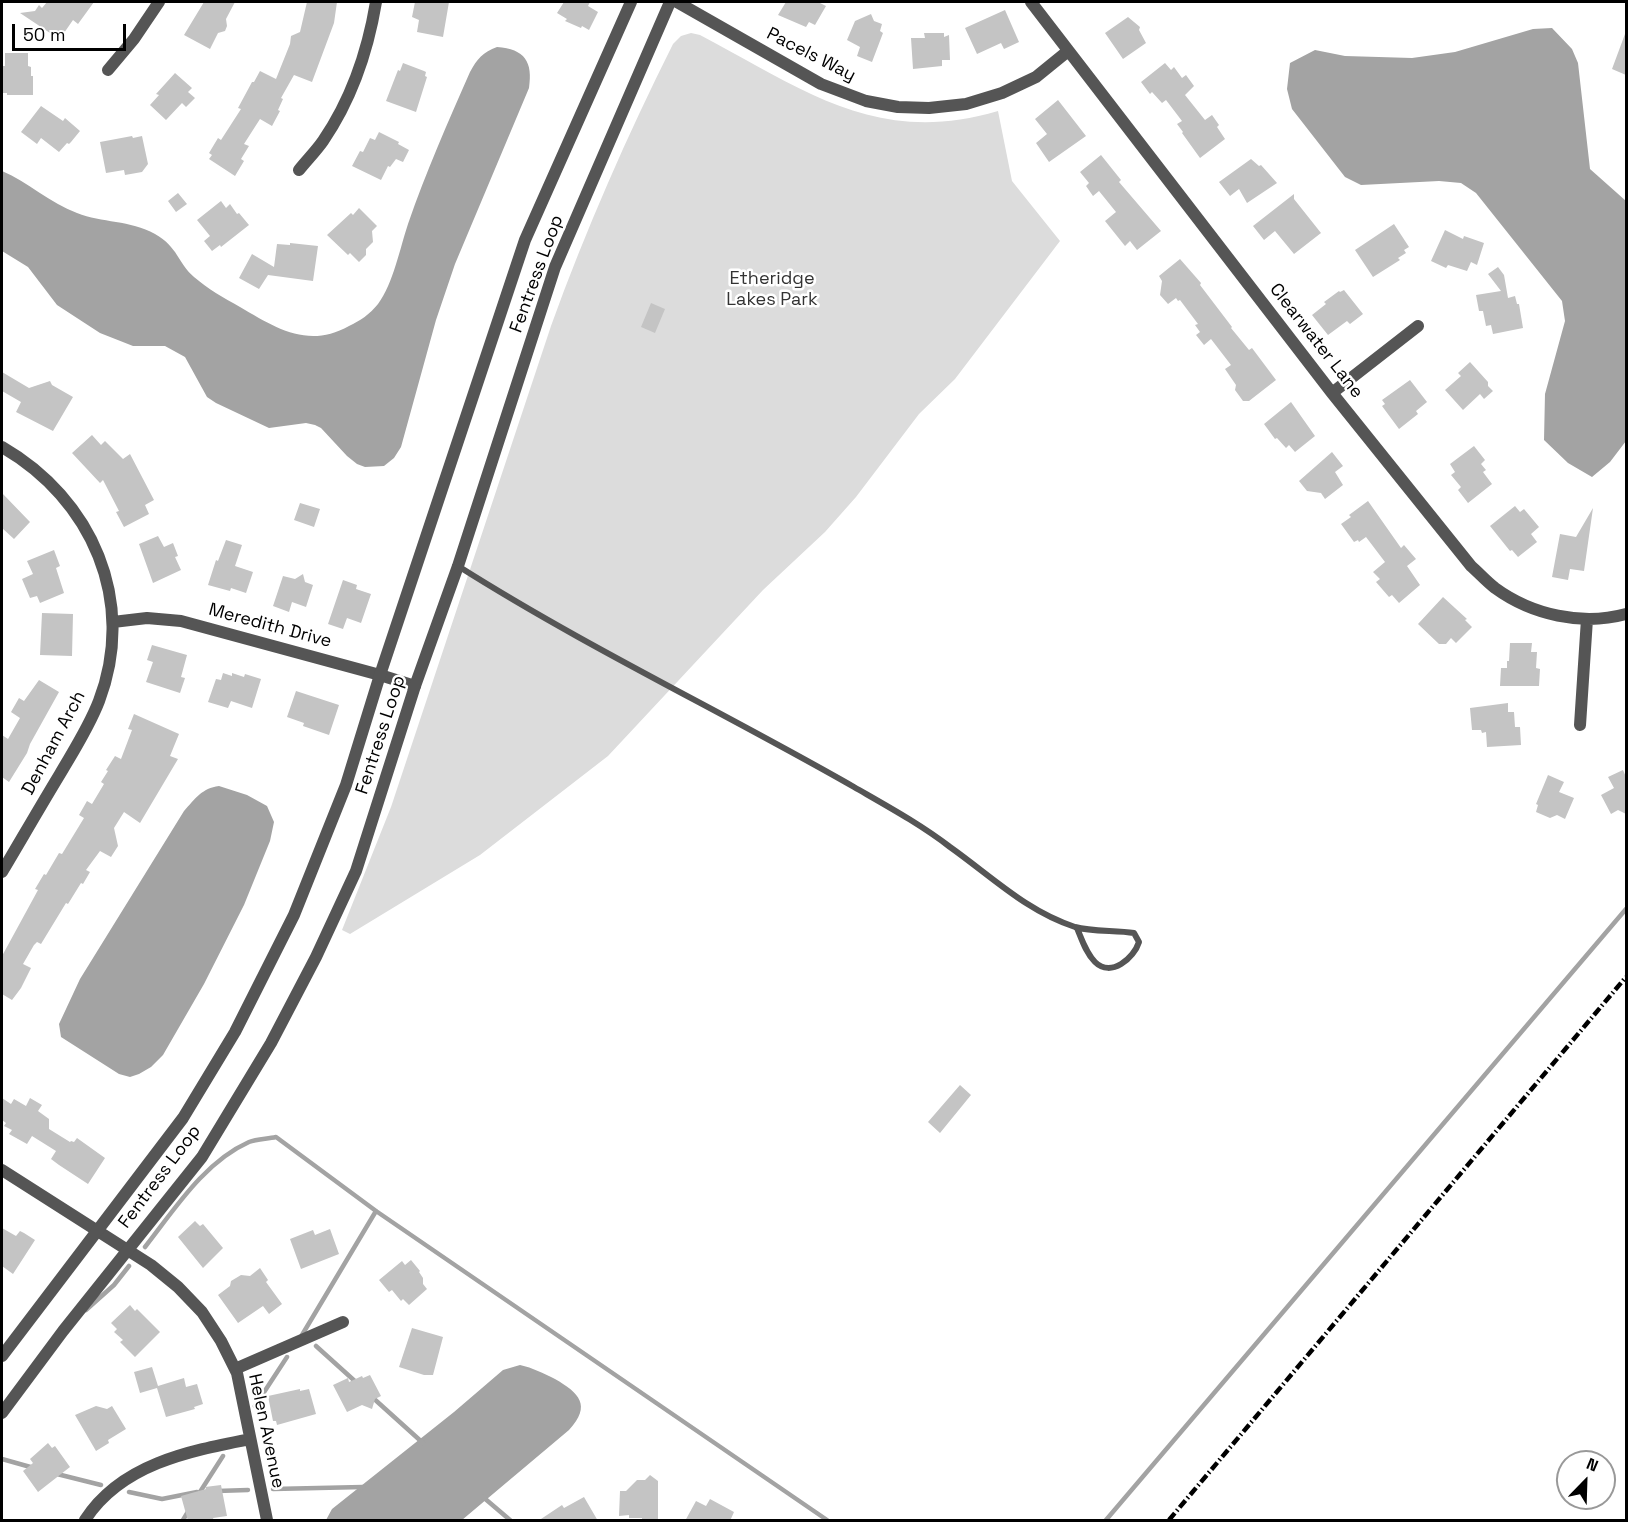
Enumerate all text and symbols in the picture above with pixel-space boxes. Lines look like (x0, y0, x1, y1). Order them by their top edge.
scale bar (15, 12, 129, 50)
text: 50 m (23, 23, 65, 46)
street label: Pacels Way (763, 23, 859, 87)
street label: Fentress Loop (506, 212, 568, 336)
park label: Etheridge Lakes Park (726, 268, 818, 310)
street label: Clearwater Lane (1264, 279, 1368, 403)
street label: Meredith Drive (206, 599, 334, 653)
street label: Fentress Loop (352, 673, 410, 797)
street label: Denham Arch (18, 687, 90, 799)
street label: Fentress Loop (114, 1121, 206, 1233)
street label: Helen Avenue (243, 1372, 289, 1490)
north arrow (1556, 1450, 1616, 1510)
text: N (1583, 1453, 1601, 1477)

